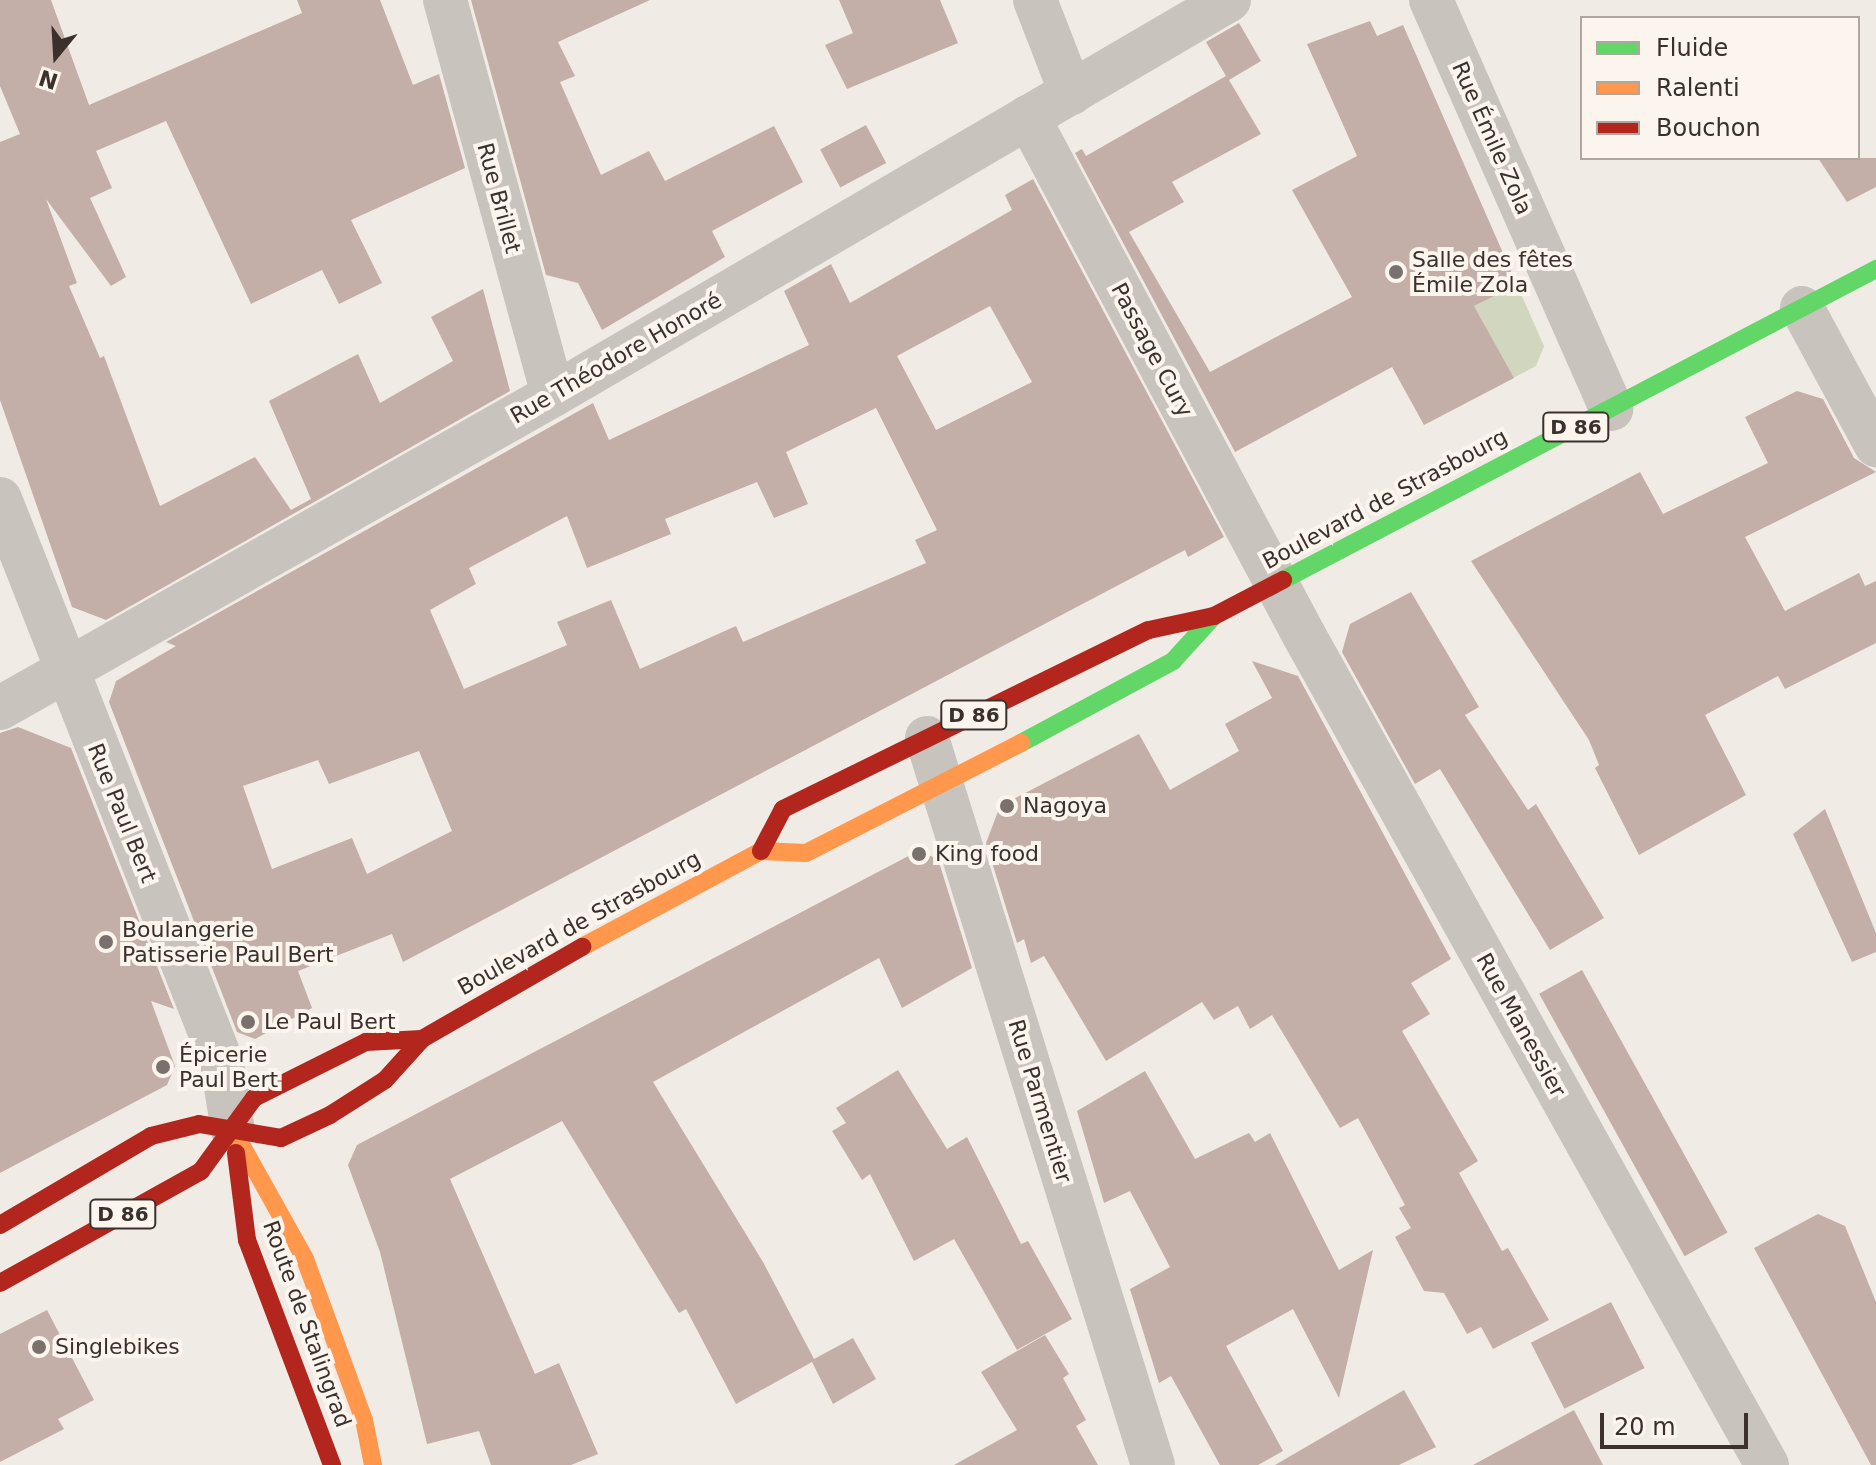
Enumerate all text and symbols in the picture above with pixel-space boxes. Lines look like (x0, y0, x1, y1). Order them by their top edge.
north arrow (16, 16, 96, 96)
legend (1580, 16, 1860, 160)
text: Fluide (1656, 34, 1728, 62)
street label: Rue Émile Zola (1446, 57, 1538, 219)
text: N (36, 65, 61, 94)
text: Ralenti (1656, 74, 1740, 102)
text: Bouchon (1656, 114, 1761, 142)
street label: Rue Brillet (472, 140, 526, 256)
place label: Salle des fêtes Émile Zola (1412, 246, 1573, 298)
marker: Salle des fêtes Émile Zola (1387, 263, 1405, 281)
street label: Passage Cury (1106, 278, 1198, 422)
street label: Rue Théodore Honoré (506, 287, 726, 429)
road number: D 86 (1542, 411, 1610, 443)
street label: Boulevard de Strasbourg (1258, 423, 1512, 575)
road number: D 86 (940, 699, 1008, 731)
street label: Rue Paul Bert (82, 740, 162, 886)
place label: Nagoya (1023, 793, 1107, 819)
marker: Nagoya (998, 797, 1016, 815)
place label: King food (935, 841, 1039, 867)
street label: Boulevard de Strasbourg (453, 845, 705, 1001)
marker: King food (910, 845, 928, 863)
place label: Boulangerie Patisserie Paul Bert (122, 916, 334, 968)
marker: Boulangerie Patisserie Paul Bert (97, 933, 115, 951)
street label: Rue Manessier (1471, 948, 1571, 1102)
place label: Le Paul Bert (264, 1009, 396, 1035)
marker: Le Paul Bert (239, 1013, 257, 1031)
street label: Rue Parmentier (1003, 1016, 1077, 1186)
place label: Épicerie Paul Bert (179, 1041, 278, 1092)
marker: Épicerie Paul Bert (154, 1058, 172, 1076)
road number: D 86 (89, 1198, 157, 1230)
street label: Route de Stalingrad (257, 1217, 357, 1431)
place label: Singlebikes (55, 1334, 180, 1360)
marker: Singlebikes (30, 1338, 48, 1356)
scale bar (1604, 1397, 1752, 1447)
text: 20 m (1614, 1413, 1676, 1441)

